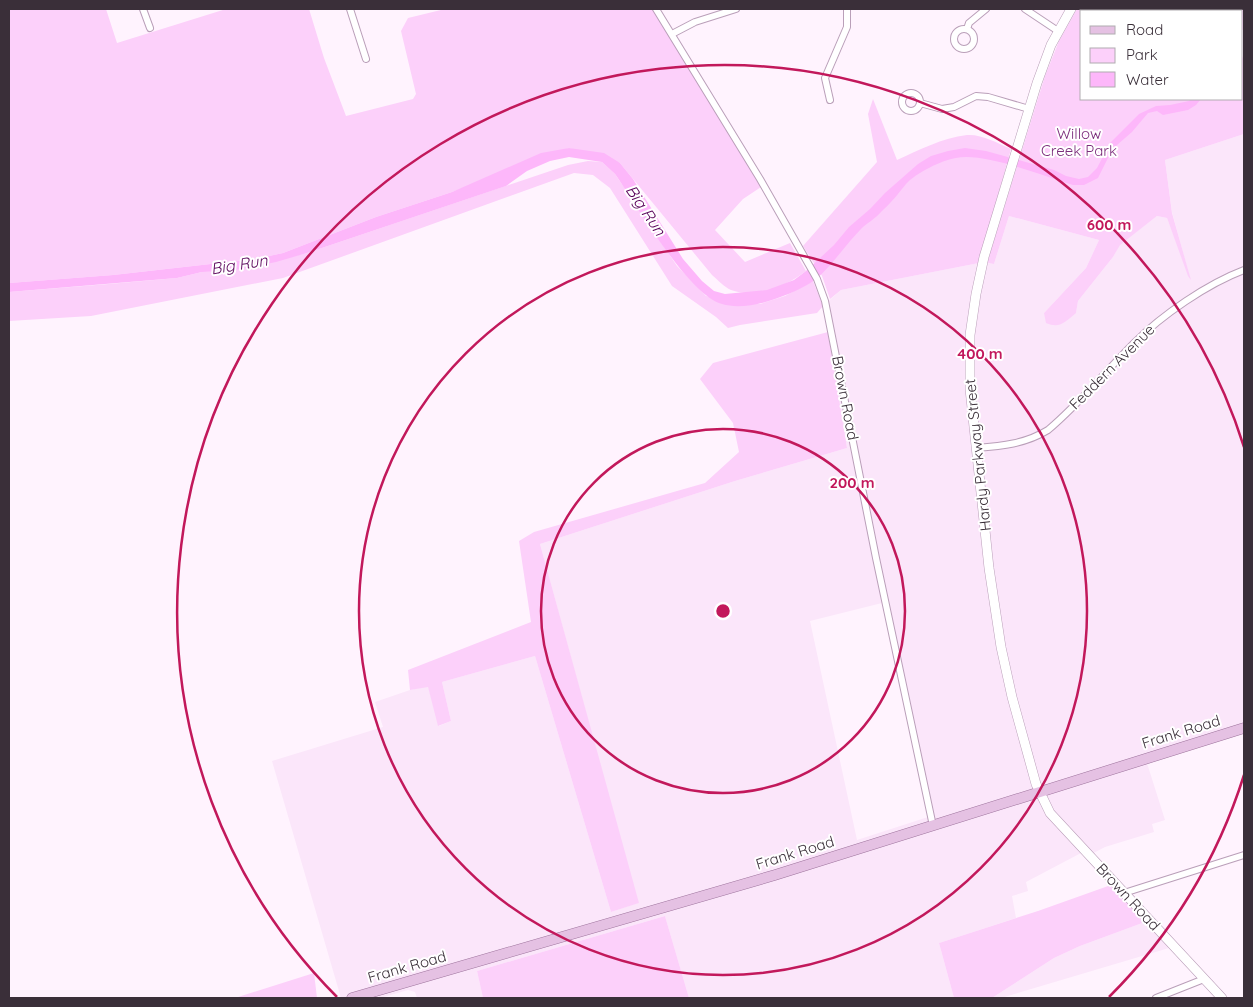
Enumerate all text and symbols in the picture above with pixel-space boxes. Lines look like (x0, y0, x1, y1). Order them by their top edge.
legend (1080, 10, 1243, 100)
text: Road (1126, 20, 1163, 39)
text: Park (1126, 45, 1158, 64)
text: Water (1126, 70, 1169, 89)
park label: Willow Creek Park (1041, 124, 1117, 160)
water label: Big Run (622, 181, 671, 240)
text: 600 m (1087, 215, 1131, 234)
water label: Big Run (209, 250, 270, 278)
street label: Feddern Avenue (1065, 320, 1158, 413)
text: 400 m (957, 344, 1003, 363)
street label: Brown Road (828, 354, 863, 442)
street label: Hardy Parkway Street (960, 378, 995, 532)
text: 200 m (830, 473, 875, 492)
centre of rings (714, 602, 732, 620)
street label: Frank Road (1139, 711, 1222, 752)
street label: Frank Road (753, 832, 836, 873)
street label: Brown Road (1092, 859, 1164, 934)
street label: Frank Road (365, 946, 448, 987)

